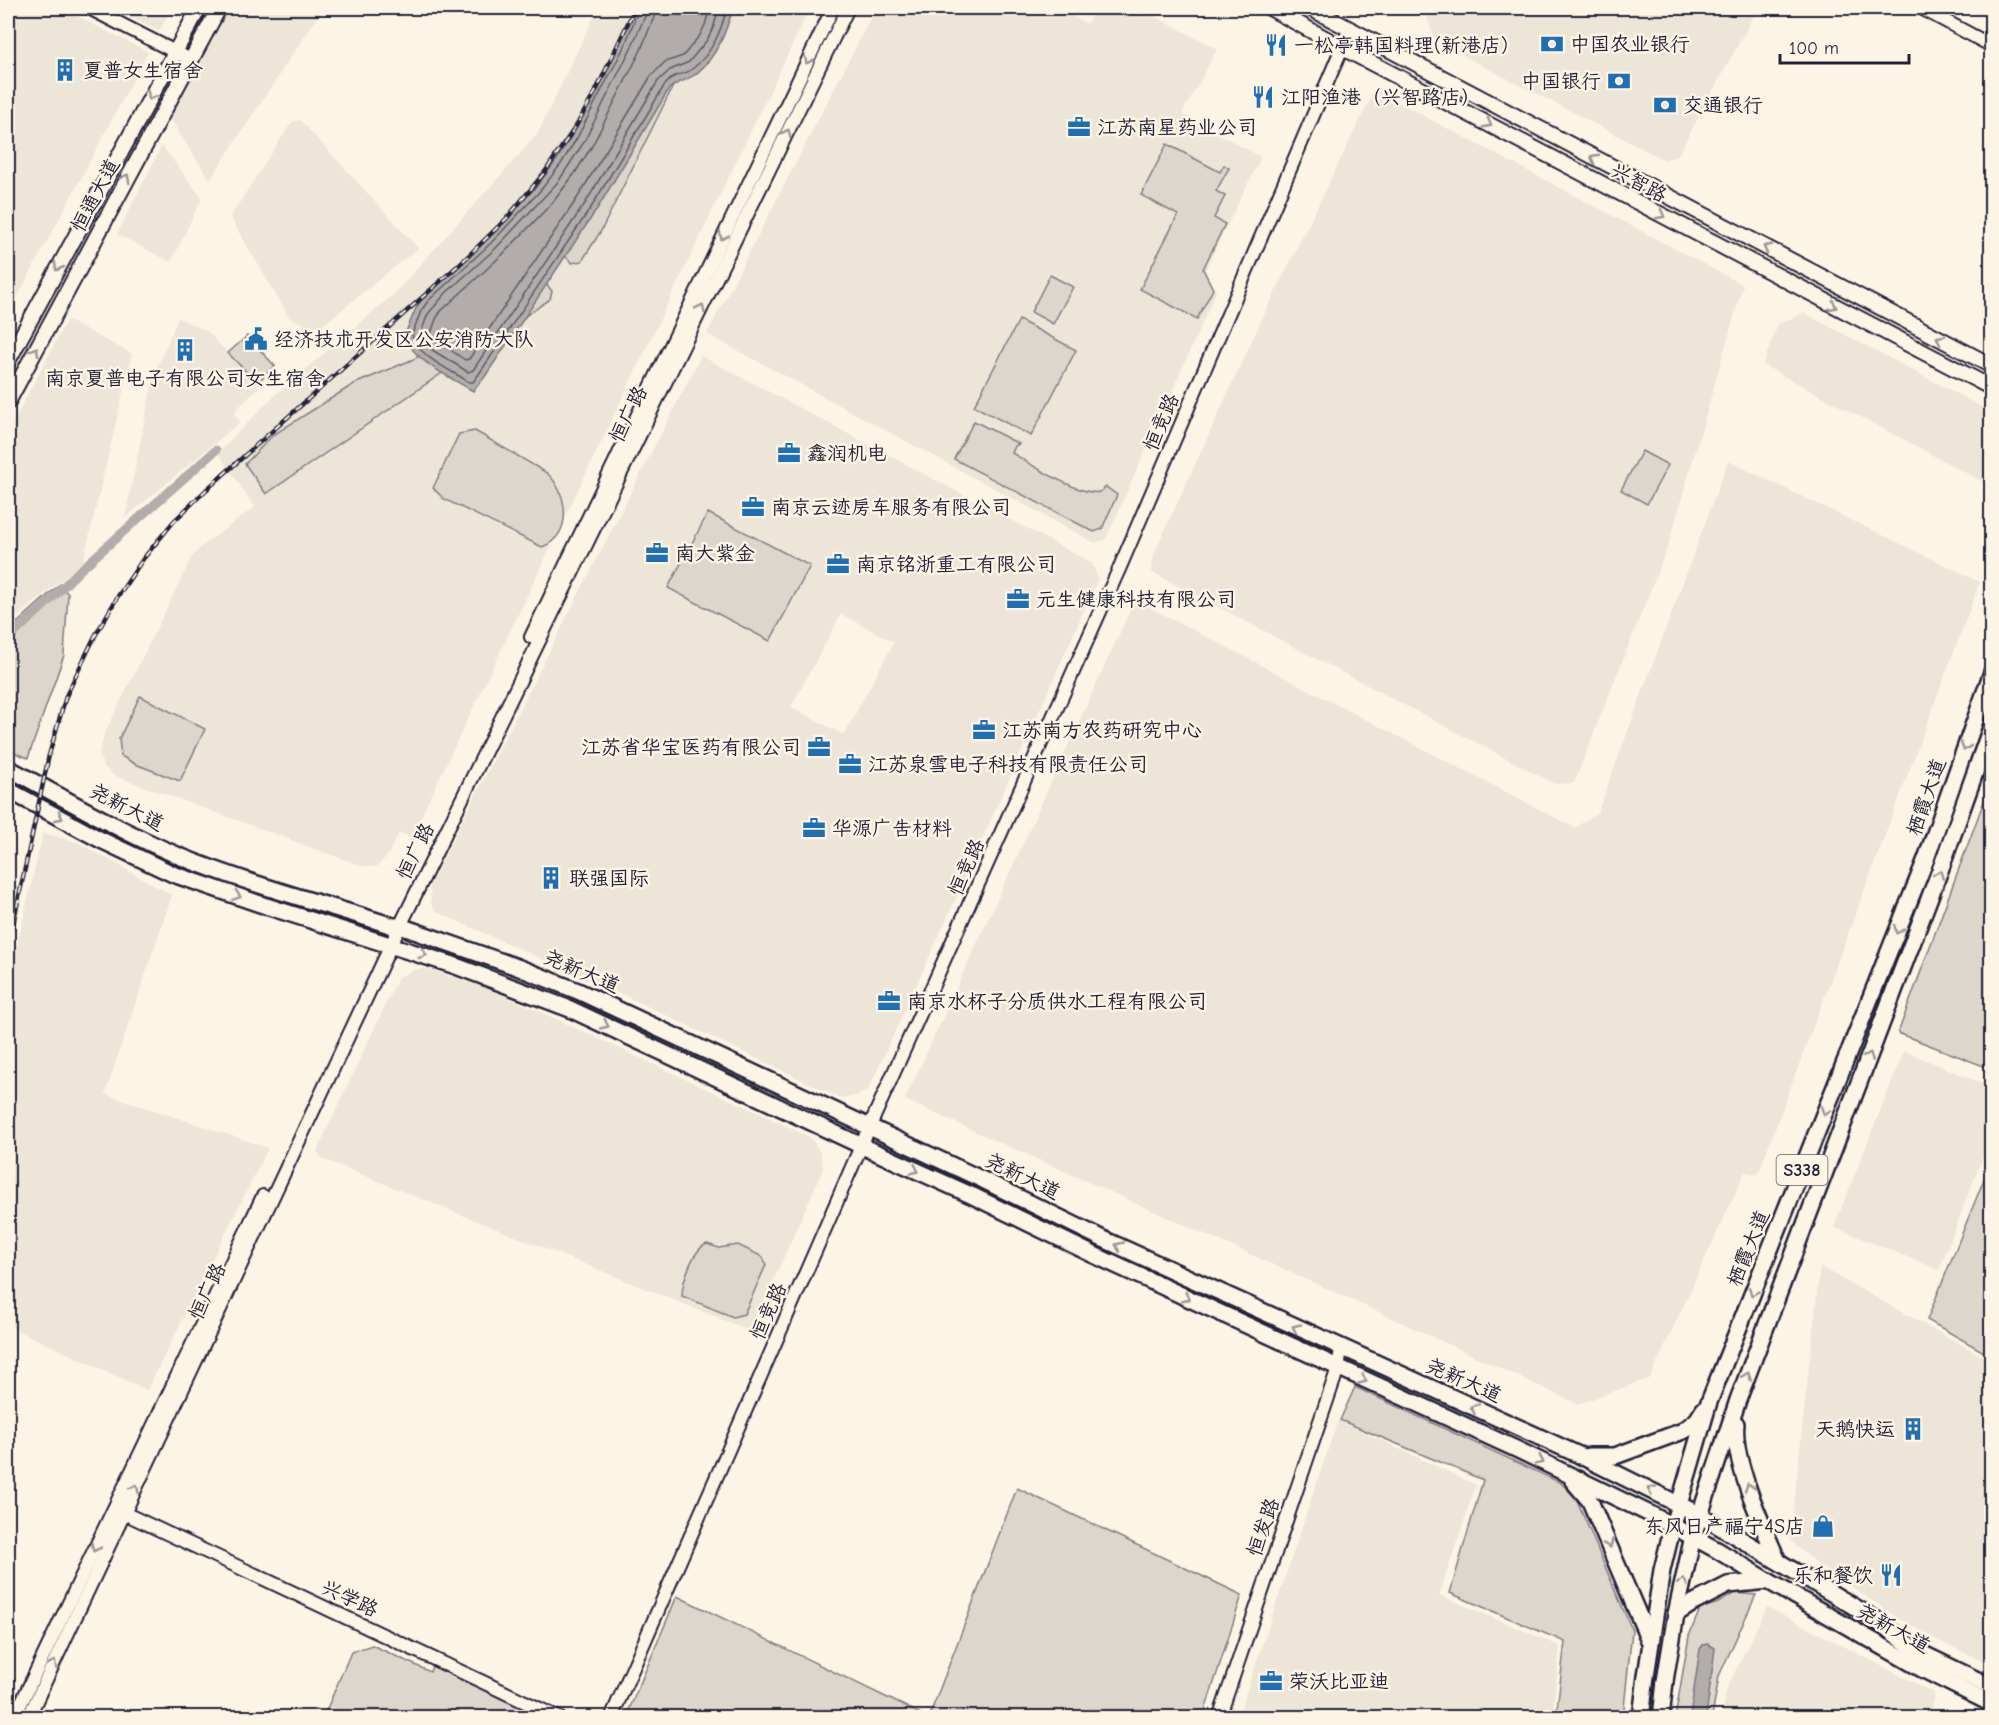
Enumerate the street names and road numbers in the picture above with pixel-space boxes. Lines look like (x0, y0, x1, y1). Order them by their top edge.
street label: 恒通大道 (67, 155, 124, 236)
street label: 兴智路 (1607, 158, 1672, 207)
street label: 恒广路 (605, 381, 652, 446)
street label: 恒竞路 (1139, 389, 1184, 454)
street label: 栖霞大道 (1903, 756, 1950, 839)
street label: 尧新大道 (86, 779, 168, 836)
street label: 恒广路 (392, 818, 439, 883)
street label: 恒竞路 (944, 834, 990, 899)
street label: 尧新大道 (540, 945, 623, 998)
street label: 尧新大道 (982, 1149, 1064, 1204)
road number: S338 (1776, 1155, 1828, 1185)
street label: 栖霞大道 (1723, 1207, 1774, 1290)
street label: 恒广路 (184, 1258, 231, 1323)
street label: 恒竞路 (746, 1278, 792, 1343)
street label: 尧新大道 (1423, 1354, 1505, 1407)
street label: 恒发路 (1243, 1494, 1284, 1559)
street label: 兴学路 (318, 1575, 383, 1622)
street label: 尧新大道 (1853, 1599, 1934, 1658)

